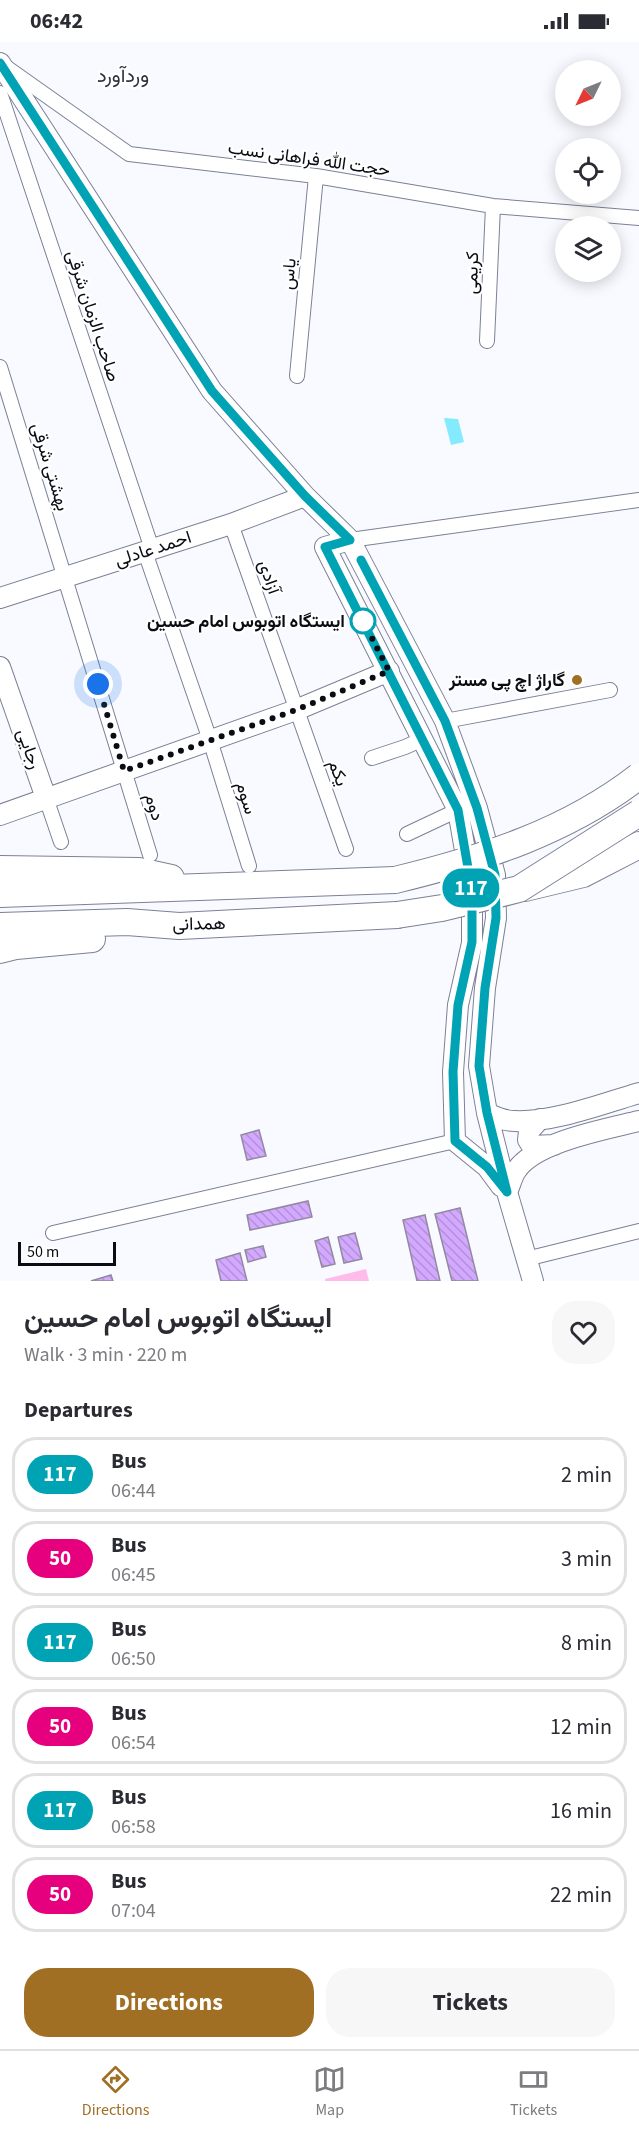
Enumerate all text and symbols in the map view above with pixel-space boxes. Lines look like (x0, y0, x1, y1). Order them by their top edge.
text: 06:42 (30, 5, 83, 37)
north arrow (555, 60, 621, 126)
map controls (555, 60, 621, 282)
district label: وردآورد (97, 62, 149, 90)
street label: حجت الله فراهانی نسب (226, 135, 392, 183)
button: locate (555, 138, 621, 204)
button: layers (555, 216, 621, 282)
street label: صاحب الزمان شرقی (60, 247, 126, 385)
street label: کریمی (459, 251, 485, 295)
street label: یاس (275, 257, 303, 291)
street label: بهشتی شرقی (25, 420, 75, 514)
street label: احمد عادلی (111, 525, 195, 573)
street label: آزادی (252, 557, 287, 599)
marker: ایستگاه اتوبوس امام حسین (350, 608, 376, 634)
place label: ایستگاه اتوبوس امام حسین (147, 609, 345, 634)
place label: گاراژ اچ پی مستر (448, 668, 565, 693)
your location (83, 669, 113, 699)
marker: گاراژ اچ پی مستر (570, 673, 584, 687)
street label: رجایی (10, 725, 48, 773)
street label: یکم (322, 756, 354, 790)
street label: سوم (229, 779, 263, 817)
street label: دوم (138, 790, 170, 824)
line badge: 117 (436, 868, 506, 908)
text: 117 (454, 873, 488, 903)
street label: همدانی (172, 911, 226, 937)
scale bar (18, 1239, 116, 1266)
text: 50 m (27, 1241, 59, 1263)
text: ایستگاه اتوبوس امام حسین (24, 1298, 332, 1338)
button: heart (552, 1301, 615, 1364)
text: Walk · 3 min · 220 m (24, 1341, 187, 1369)
text: Departures (24, 1394, 133, 1426)
text: Bus (111, 1445, 147, 1477)
text: 117 (43, 1459, 77, 1489)
text: 2 min (561, 1459, 612, 1491)
text: 06:44 (111, 1477, 156, 1505)
text: Bus (111, 1529, 147, 1561)
text: 50 (49, 1543, 71, 1573)
text: 3 min (561, 1543, 612, 1575)
text: 06:45 (111, 1561, 156, 1589)
text: Bus (111, 1613, 147, 1645)
text: 117 (43, 1627, 77, 1657)
text: 8 min (561, 1627, 612, 1659)
text: 06:50 (111, 1645, 156, 1673)
text: Bus (111, 1697, 147, 1729)
text: 50 (49, 1711, 71, 1741)
text: 12 min (550, 1711, 612, 1743)
text: 06:54 (111, 1729, 156, 1757)
text: Bus (111, 1781, 147, 1813)
text: 117 (43, 1795, 77, 1825)
text: 16 min (550, 1795, 612, 1827)
text: 06:58 (111, 1813, 156, 1841)
text: Bus (111, 1865, 147, 1897)
text: 50 (49, 1879, 71, 1909)
text: 22 min (550, 1879, 612, 1911)
text: 07:04 (111, 1897, 156, 1925)
button: Directions (24, 1968, 314, 2037)
button: Tickets (326, 1968, 615, 2037)
tab: Directions (82, 2063, 150, 2121)
tab: Map (313, 2063, 346, 2121)
tab: Tickets (510, 2063, 557, 2121)

